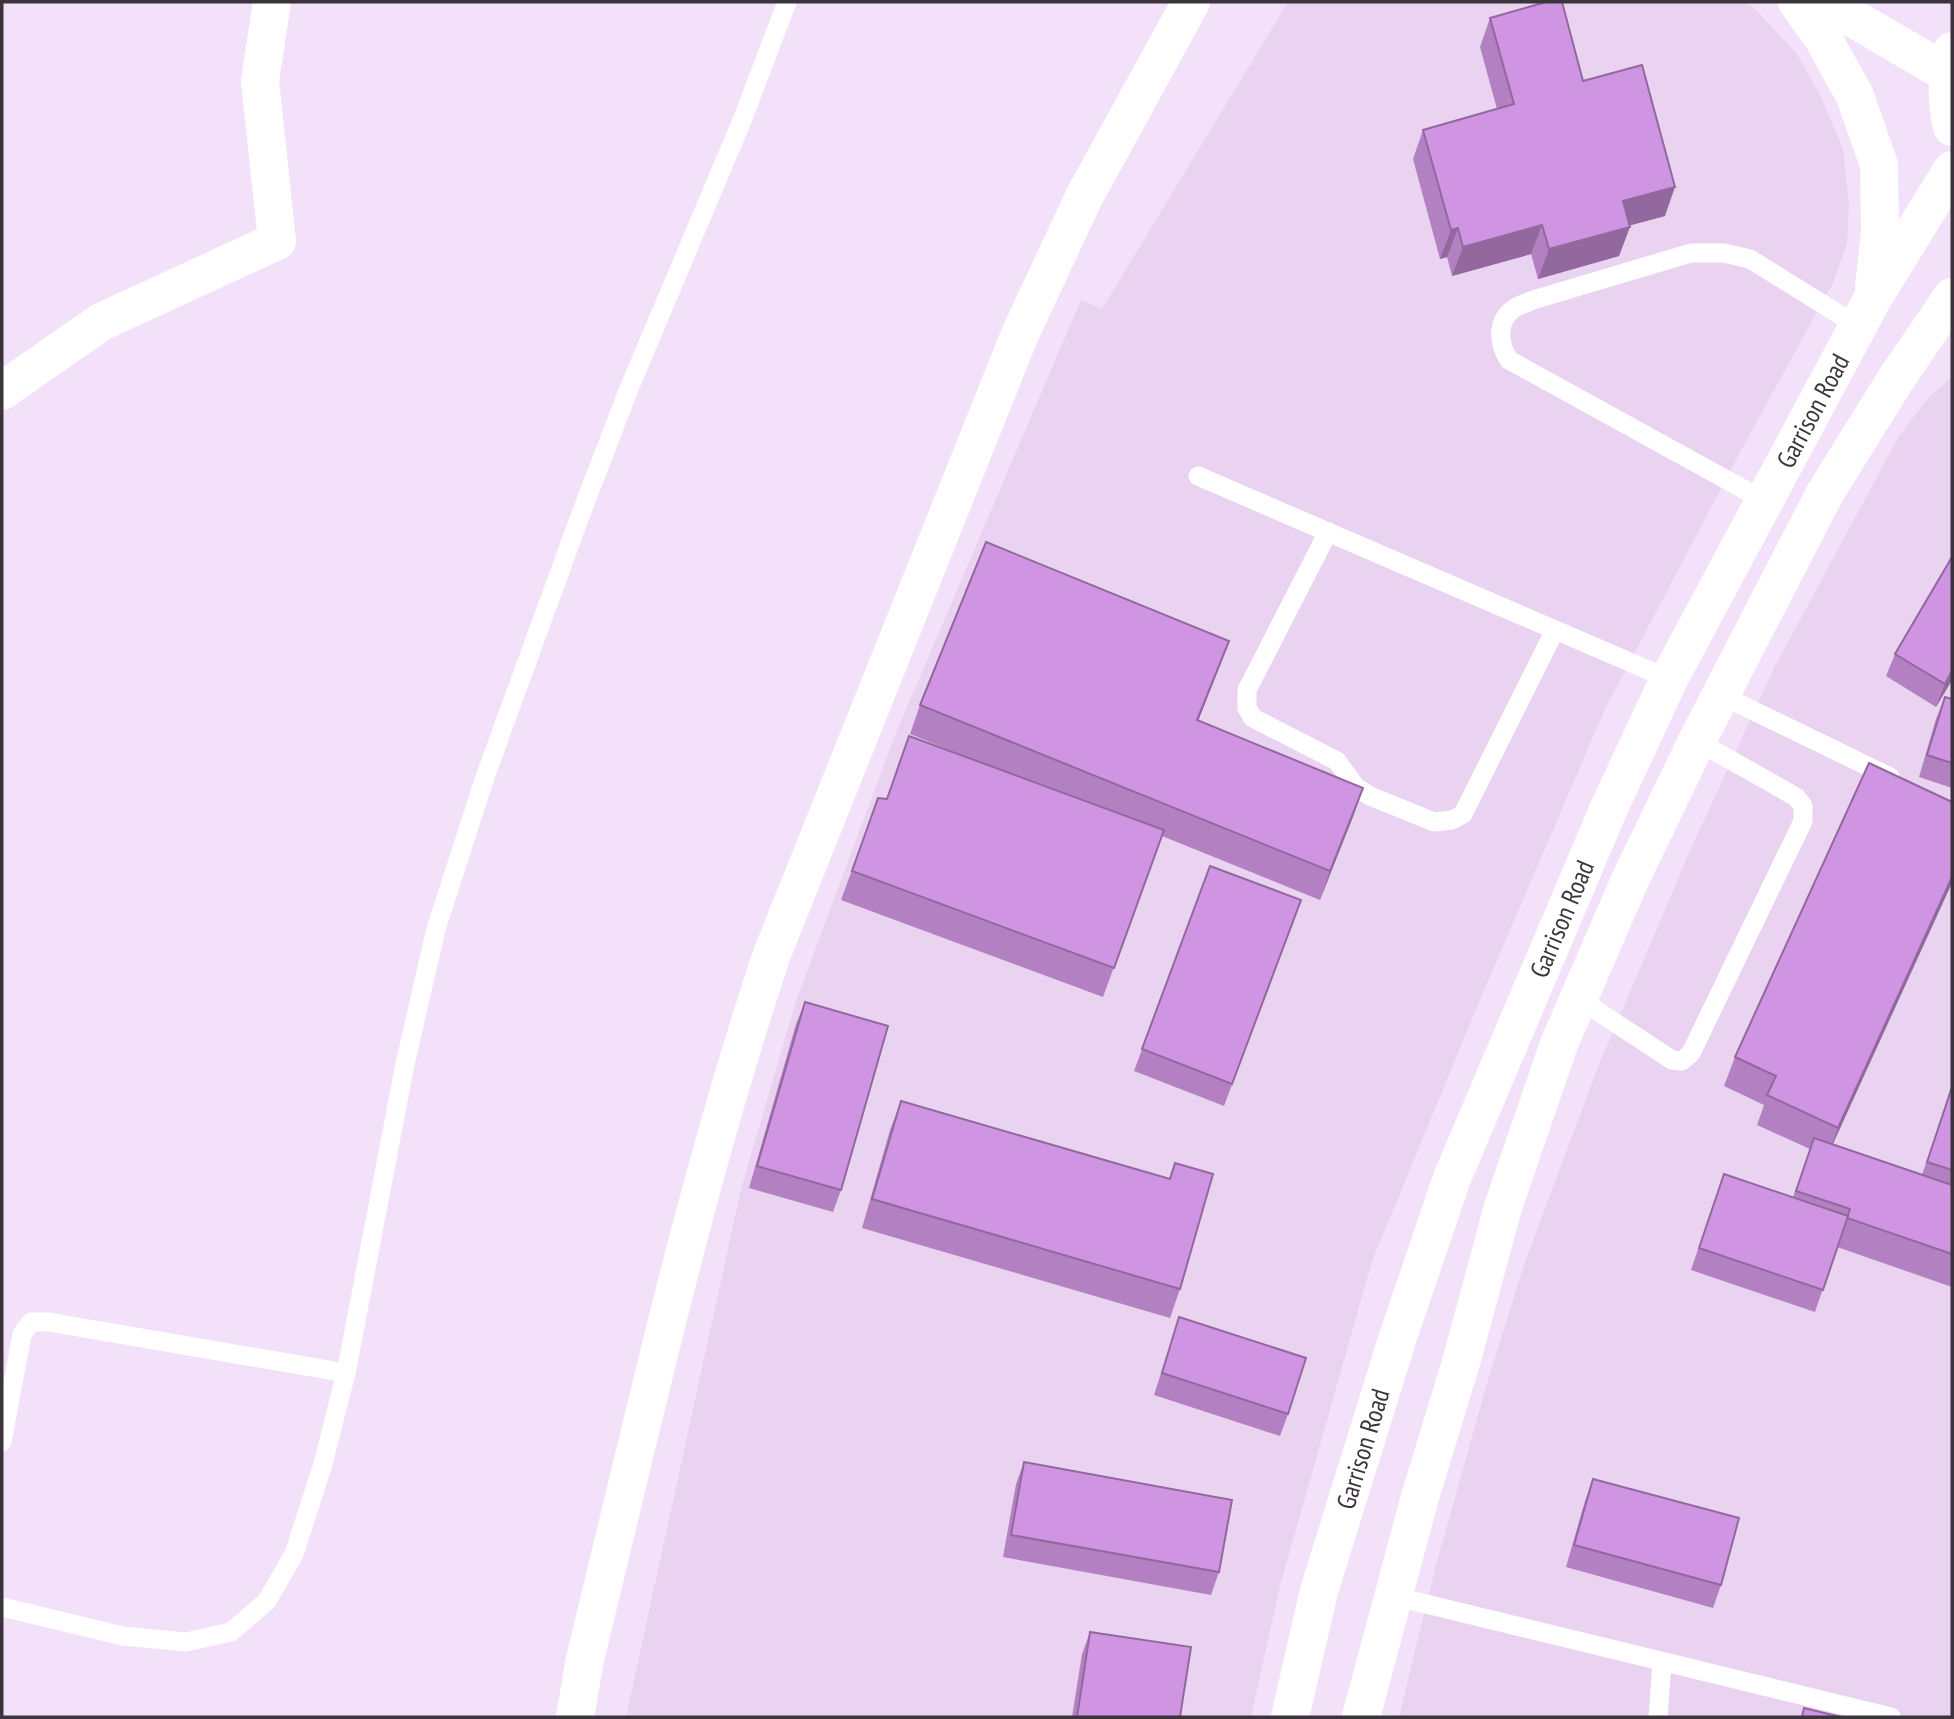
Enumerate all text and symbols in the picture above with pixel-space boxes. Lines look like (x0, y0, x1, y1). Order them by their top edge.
street label: Garrison Road (1769, 348, 1856, 473)
street label: Garrison Road (1522, 855, 1601, 983)
street label: Garrison Road (1329, 1385, 1396, 1513)

